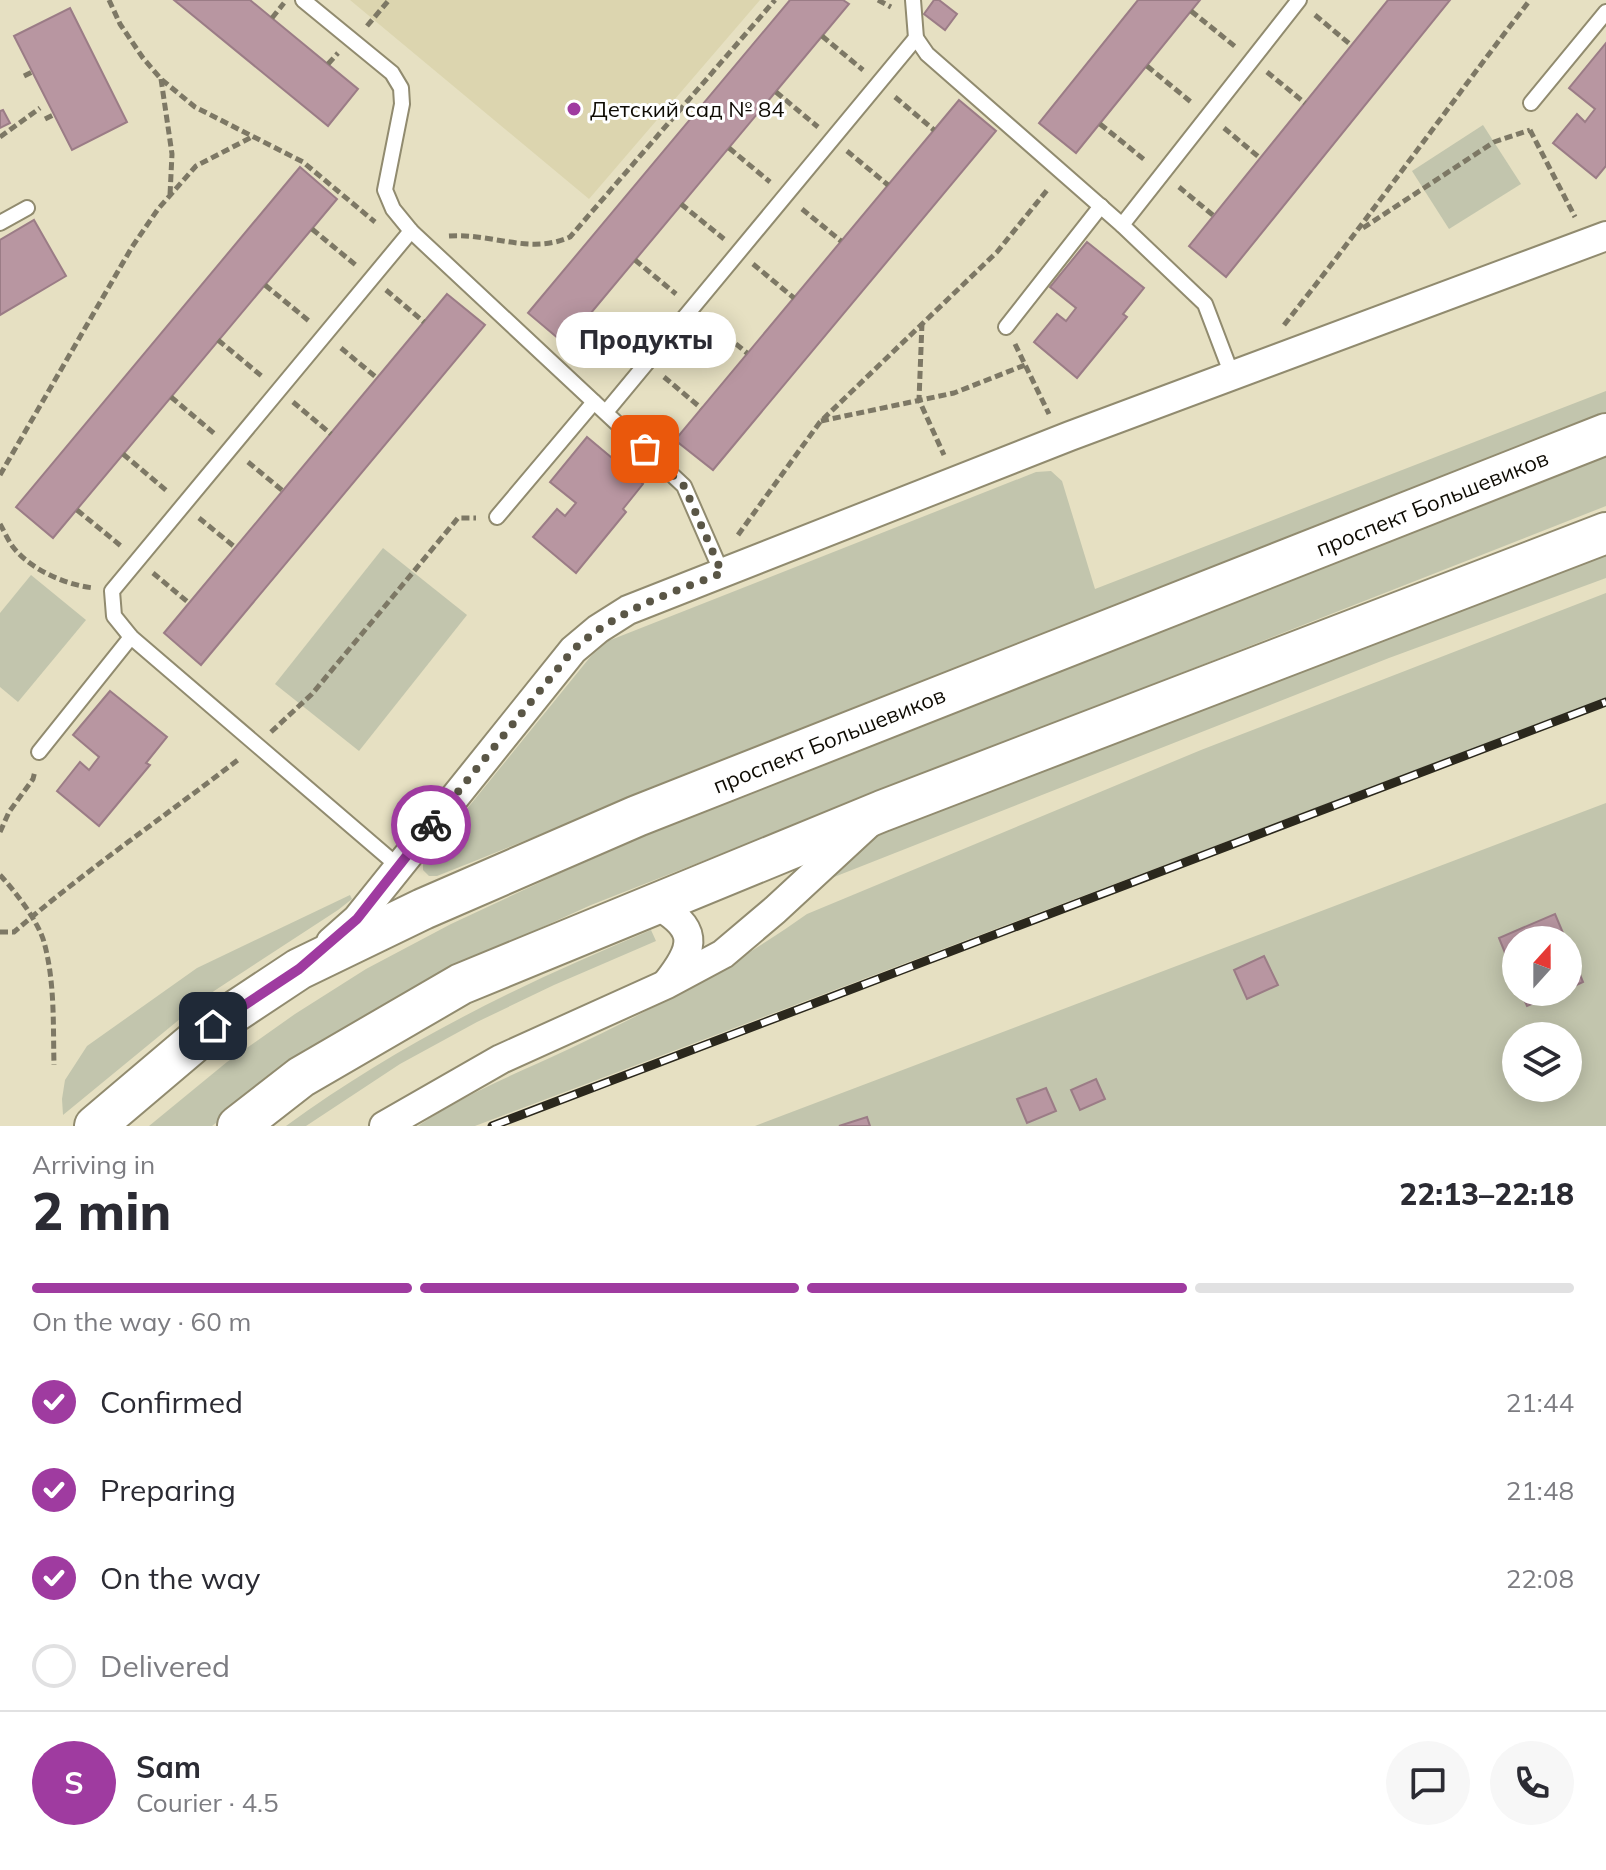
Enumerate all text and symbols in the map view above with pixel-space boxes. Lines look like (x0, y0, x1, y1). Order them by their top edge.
place label: Детский сад № 84 (590, 95, 784, 123)
marker: Детский сад № 84 (565, 100, 583, 118)
callout: Продукты (555, 313, 735, 369)
text: Продукты (579, 323, 713, 356)
pin (611, 415, 679, 483)
icon: bag (623, 427, 667, 471)
street label: проспект Большевиков (1312, 444, 1552, 562)
street label: проспект Большевиков (709, 681, 949, 799)
courier (391, 785, 471, 865)
icon: bike (409, 803, 453, 847)
north arrow (1502, 926, 1582, 1006)
map controls (1502, 926, 1582, 1102)
pin (179, 992, 247, 1060)
icon: home (191, 1004, 235, 1048)
button: layers (1502, 1022, 1582, 1102)
text: Arriving in (32, 1148, 155, 1181)
text: 22:13–22:18 (1399, 1175, 1574, 1213)
text: 2 min (32, 1178, 171, 1243)
text: On the way · 60 m (32, 1305, 251, 1338)
icon: check (32, 1380, 76, 1424)
text: Confirmed (100, 1383, 243, 1421)
text: 21:44 (1506, 1386, 1574, 1419)
icon: check (32, 1468, 76, 1512)
text: Preparing (100, 1471, 236, 1509)
text: 21:48 (1506, 1474, 1574, 1507)
icon: check (32, 1556, 76, 1600)
text: On the way (100, 1559, 260, 1597)
text: 22:08 (1506, 1562, 1574, 1595)
text: Delivered (100, 1647, 230, 1685)
button: chat (1386, 1741, 1470, 1825)
button: phone (1490, 1741, 1574, 1825)
text: Sam (136, 1748, 201, 1786)
text: S (64, 1764, 84, 1802)
text: Courier · 4.5 (136, 1786, 279, 1819)

